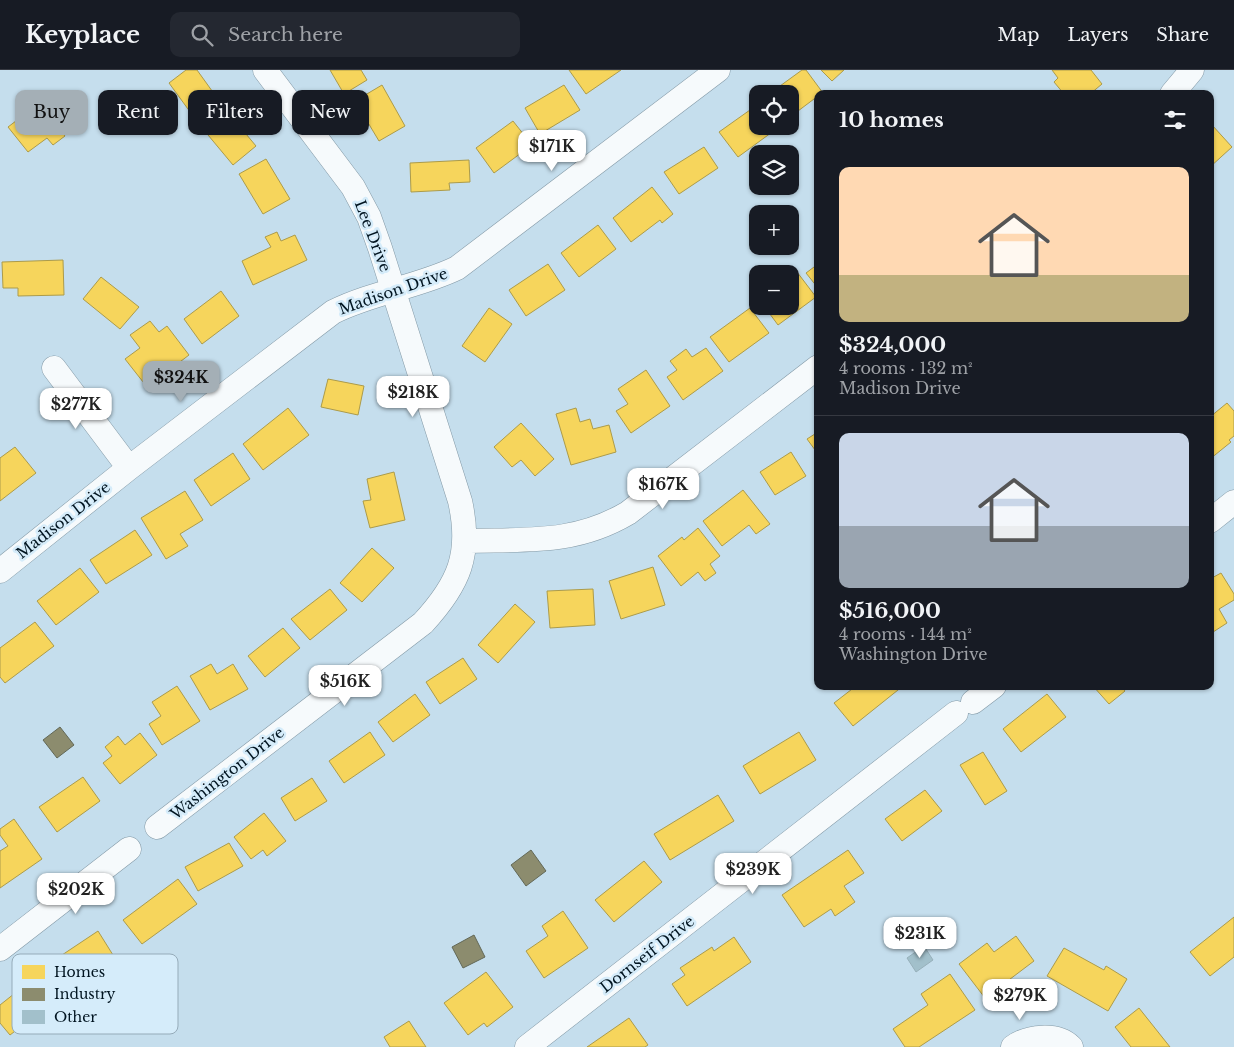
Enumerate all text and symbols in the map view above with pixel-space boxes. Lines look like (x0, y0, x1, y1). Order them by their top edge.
search box (170, 12, 520, 57)
text: Keyplace (25, 20, 140, 49)
icon: search (188, 21, 216, 49)
text: Search here (228, 23, 343, 46)
text: Map (998, 24, 1039, 46)
text: Layers (1067, 24, 1128, 46)
text: Share (1156, 24, 1209, 46)
map controls (749, 85, 799, 315)
button: locate (749, 85, 799, 135)
chip: Buy (15, 90, 88, 135)
chip: Rent (98, 90, 178, 135)
chip: Filters (188, 90, 282, 135)
chip: New (292, 90, 369, 135)
icon: filters (1161, 106, 1189, 134)
text: 10 homes (839, 107, 944, 133)
pin: $171K (517, 129, 587, 172)
text: $171K (529, 136, 575, 156)
button: layers (749, 145, 799, 195)
street label: Lee Drive (351, 197, 395, 275)
icon: home (969, 200, 1059, 290)
button: + (749, 205, 799, 255)
street label: Madison Drive (336, 263, 450, 319)
button: − (749, 265, 799, 315)
text: $324,000 (839, 332, 946, 358)
text: 4 rooms · 132 m² (839, 358, 973, 378)
pin: $324K (146, 360, 216, 403)
text: $324K (154, 367, 208, 387)
pin: $218K (378, 376, 448, 418)
text: Madison Drive (839, 378, 961, 398)
text: $218K (387, 382, 439, 402)
pin: $277K (41, 388, 111, 430)
text: $277K (51, 394, 101, 414)
icon: home (969, 465, 1059, 555)
pin: $167K (628, 468, 698, 510)
text: $167K (638, 474, 688, 494)
street label: Madison Drive (12, 477, 114, 563)
text: $516,000 (839, 598, 941, 624)
text: 4 rooms · 144 m² (839, 624, 972, 644)
text: Washington Drive (839, 644, 987, 664)
pin: $516K (310, 664, 380, 707)
text: $516K (320, 671, 370, 691)
street label: Washington Drive (166, 723, 288, 824)
pin: $239K (718, 852, 788, 895)
text: $239K (726, 859, 780, 879)
pin: $202K (41, 872, 111, 915)
text: $202K (48, 879, 104, 899)
street label: Dornseif Drive (596, 911, 698, 997)
pin: $231K (885, 916, 955, 959)
text: $231K (894, 923, 946, 943)
legend (12, 954, 178, 1034)
text: Homes (54, 963, 105, 981)
pin: $279K (985, 978, 1055, 1021)
text: Industry (54, 985, 116, 1003)
text: $279K (994, 985, 1046, 1005)
text: Other (54, 1008, 97, 1026)

